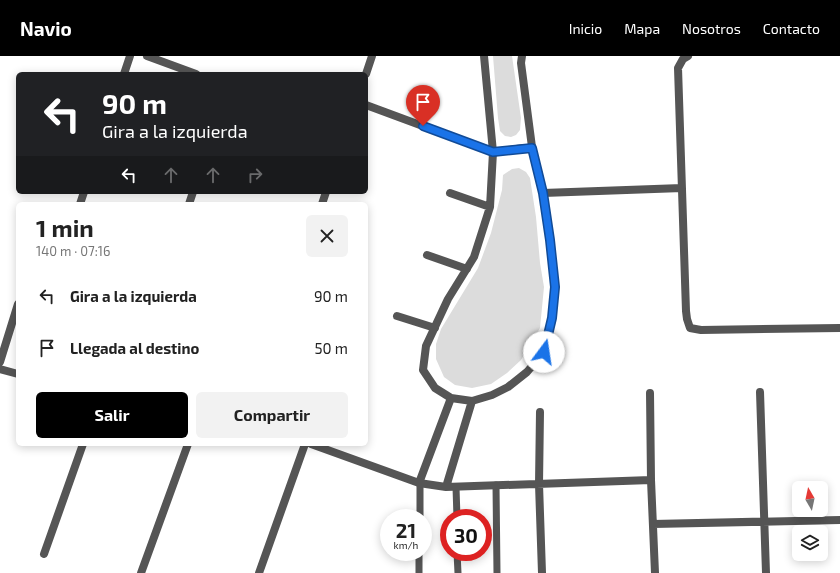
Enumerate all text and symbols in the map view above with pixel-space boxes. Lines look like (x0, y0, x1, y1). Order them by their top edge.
text: Navio (20, 17, 72, 40)
text: Inicio (569, 20, 602, 37)
text: Mapa (624, 20, 660, 37)
text: Nosotros (682, 20, 741, 37)
text: Contacto (763, 20, 820, 37)
pin (406, 85, 440, 126)
text: 90 m (102, 86, 167, 120)
icon: left (36, 88, 88, 140)
icon: arrive (412, 91, 434, 113)
text: Gira a la izquierda (102, 120, 248, 142)
icon: left (118, 164, 140, 186)
icon: ahead (160, 164, 182, 186)
icon: ahead (202, 164, 224, 186)
icon: right (244, 164, 266, 186)
text: 1 min (36, 213, 94, 242)
button: close (306, 215, 348, 257)
text: 140 m · 07:16 (36, 243, 110, 259)
icon: left (36, 285, 58, 307)
text: Gira a la izquierda (70, 287, 197, 305)
text: 90 m (314, 287, 348, 305)
position arrow (523, 331, 565, 373)
icon: arrive (36, 337, 58, 359)
text: Llegada al destino (70, 339, 199, 357)
text: 50 m (314, 339, 348, 357)
button: Salir (36, 392, 188, 438)
button: Compartir (196, 392, 348, 438)
north arrow (792, 481, 828, 517)
map controls (792, 481, 828, 561)
speed limit sign: 30 (440, 509, 492, 561)
text: 21 (396, 518, 416, 542)
button: layers (792, 525, 828, 561)
text: km/h (394, 539, 418, 551)

